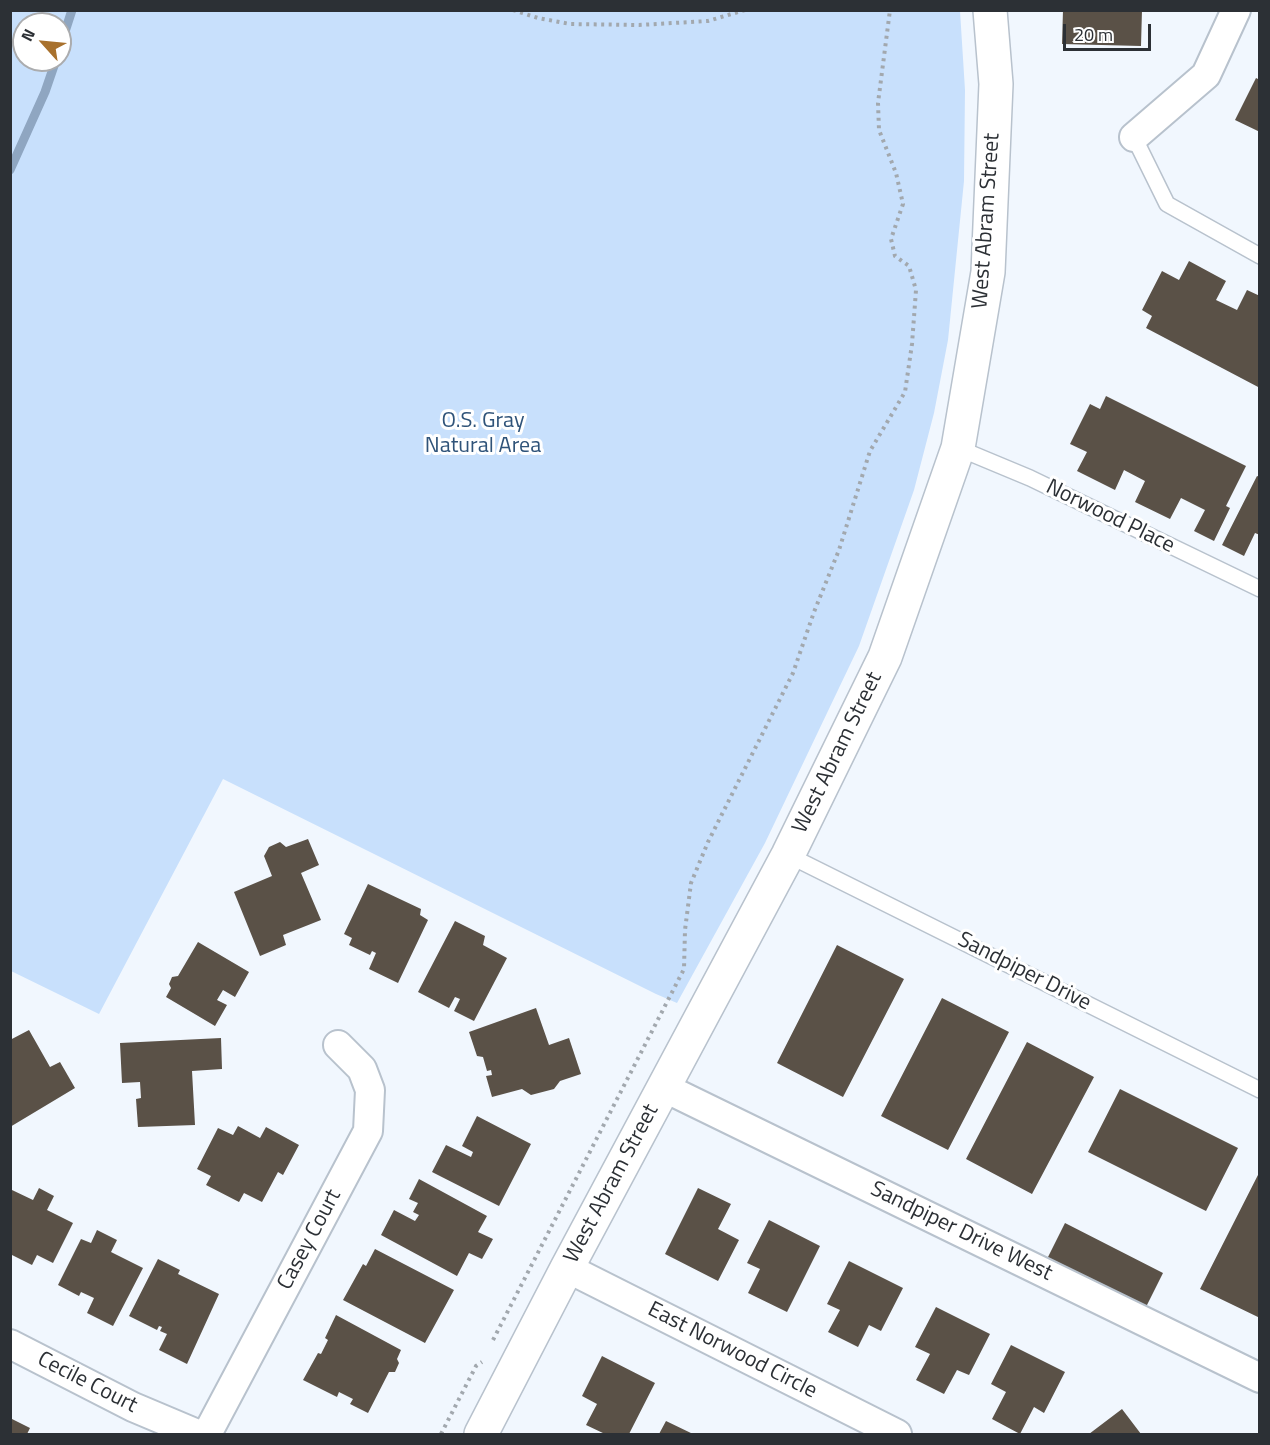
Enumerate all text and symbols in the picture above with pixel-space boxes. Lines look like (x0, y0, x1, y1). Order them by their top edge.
north arrow (12, 12, 72, 72)
scale bar (1066, 12, 1154, 50)
text: 20 m (1074, 21, 1113, 48)
text: N (15, 24, 41, 45)
street label: West Abram Street (968, 132, 1006, 310)
park label: O.S. Gray Natural Area (425, 409, 541, 460)
street label: Norwood Place (1041, 474, 1179, 560)
street label: West Abram Street (788, 668, 888, 838)
street label: Sandpiper Drive (953, 927, 1095, 1017)
street label: West Abram Street (559, 1100, 665, 1268)
street label: Sandpiper Drive West (866, 1177, 1056, 1287)
street label: Casey Court (273, 1185, 347, 1295)
street label: East Norwood Circle (643, 1297, 821, 1405)
street label: Cecile Court (33, 1347, 141, 1419)

